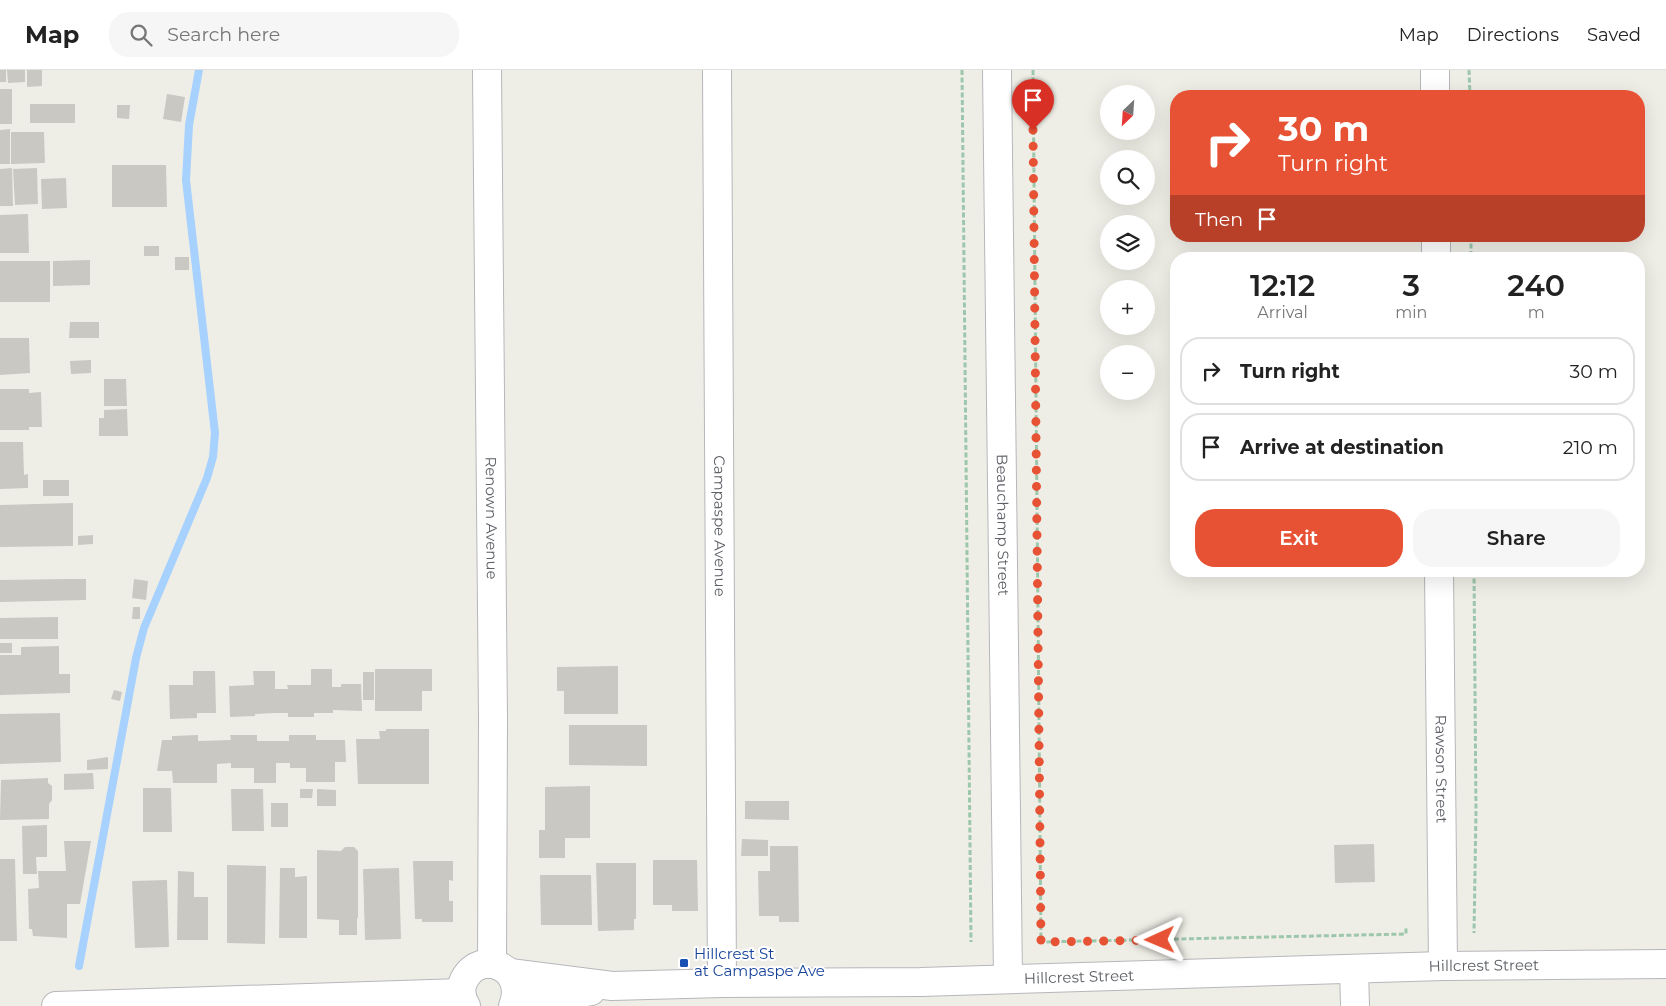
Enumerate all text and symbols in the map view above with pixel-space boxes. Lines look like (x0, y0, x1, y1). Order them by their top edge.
search box (109, 12, 459, 57)
text: Map (25, 20, 79, 49)
icon: search (127, 21, 155, 49)
text: Search here (167, 23, 280, 46)
text: Map (1399, 24, 1439, 46)
text: Directions (1467, 24, 1559, 46)
text: Saved (1587, 24, 1641, 46)
pin (1012, 79, 1054, 130)
north arrow (1100, 85, 1155, 140)
map controls (1100, 85, 1155, 400)
icon: arrive (1019, 86, 1047, 114)
text: 30 m (1278, 107, 1369, 150)
icon: right (1195, 110, 1260, 175)
button: search (1100, 150, 1155, 205)
text: Turn right (1278, 150, 1388, 177)
icon: arrive (1253, 205, 1281, 233)
text: Then (1195, 208, 1243, 231)
button: layers (1100, 215, 1155, 270)
text: 12:12 (1250, 267, 1315, 304)
text: 3 (1403, 267, 1420, 304)
text: 240 (1507, 267, 1565, 304)
button: + (1100, 280, 1155, 335)
text: Arrival (1257, 303, 1308, 322)
text: min (1395, 303, 1427, 322)
text: m (1528, 303, 1545, 322)
button: − (1100, 345, 1155, 400)
icon: right (1197, 357, 1225, 385)
text: Turn right (1240, 360, 1340, 383)
text: 30 m (1570, 360, 1618, 383)
icon: arrive (1197, 433, 1225, 461)
text: Arrive at destination (1240, 436, 1444, 459)
text: 210 m (1563, 436, 1618, 459)
street label: Beauchamp Street (993, 454, 1013, 596)
street label: Campaspe Avenue (710, 455, 730, 597)
street label: Renown Avenue (482, 456, 502, 580)
button: Exit (1195, 509, 1403, 567)
button: Share (1413, 509, 1620, 567)
street label: Rawson Street (1431, 715, 1452, 823)
position arrow (1133, 913, 1185, 965)
place label: Hillcrest St at Campaspe Ave (694, 944, 825, 980)
street label: Hillcrest Street (1428, 955, 1539, 975)
marker: Hillcrest St at Campaspe Ave (678, 957, 690, 969)
street label: Hillcrest Street (1024, 965, 1135, 988)

